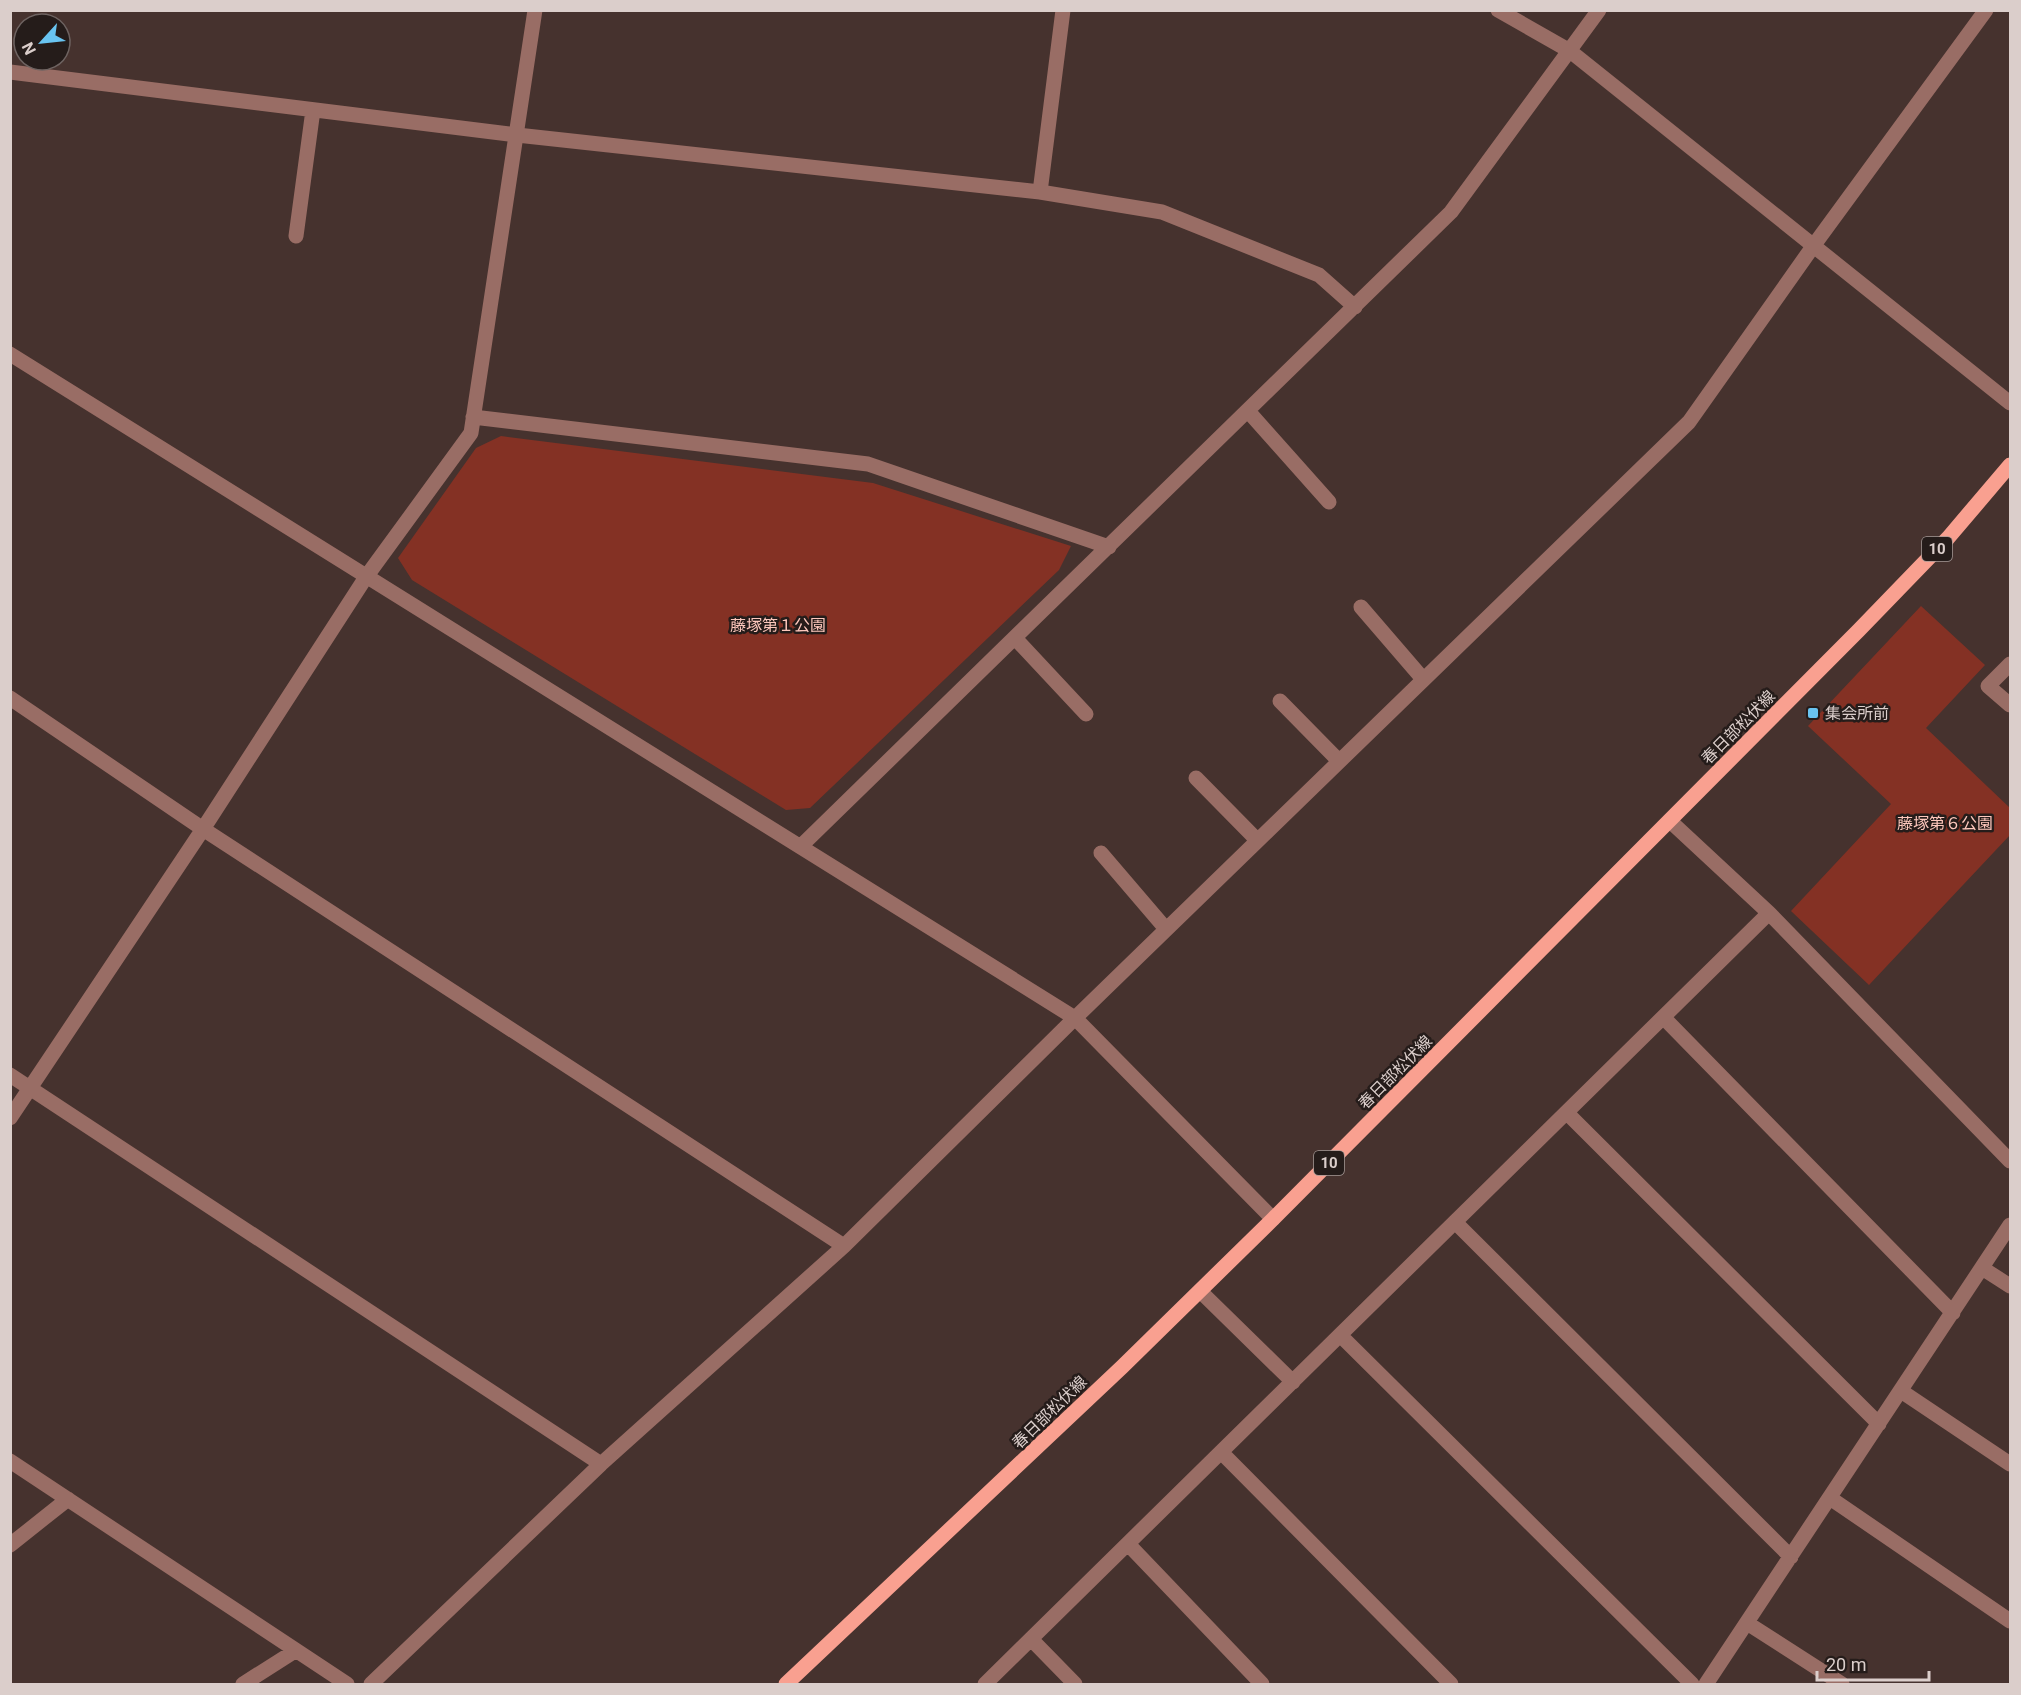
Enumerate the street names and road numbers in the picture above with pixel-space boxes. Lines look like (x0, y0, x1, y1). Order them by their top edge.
road number: 10 (1922, 537, 1952, 561)
street label: 春日部松伏線 (1698, 687, 1779, 768)
street label: 春日部松伏線 (1355, 1032, 1436, 1113)
road number: 10 (1314, 1151, 1344, 1175)
street label: 春日部松伏線 (1008, 1372, 1090, 1453)

